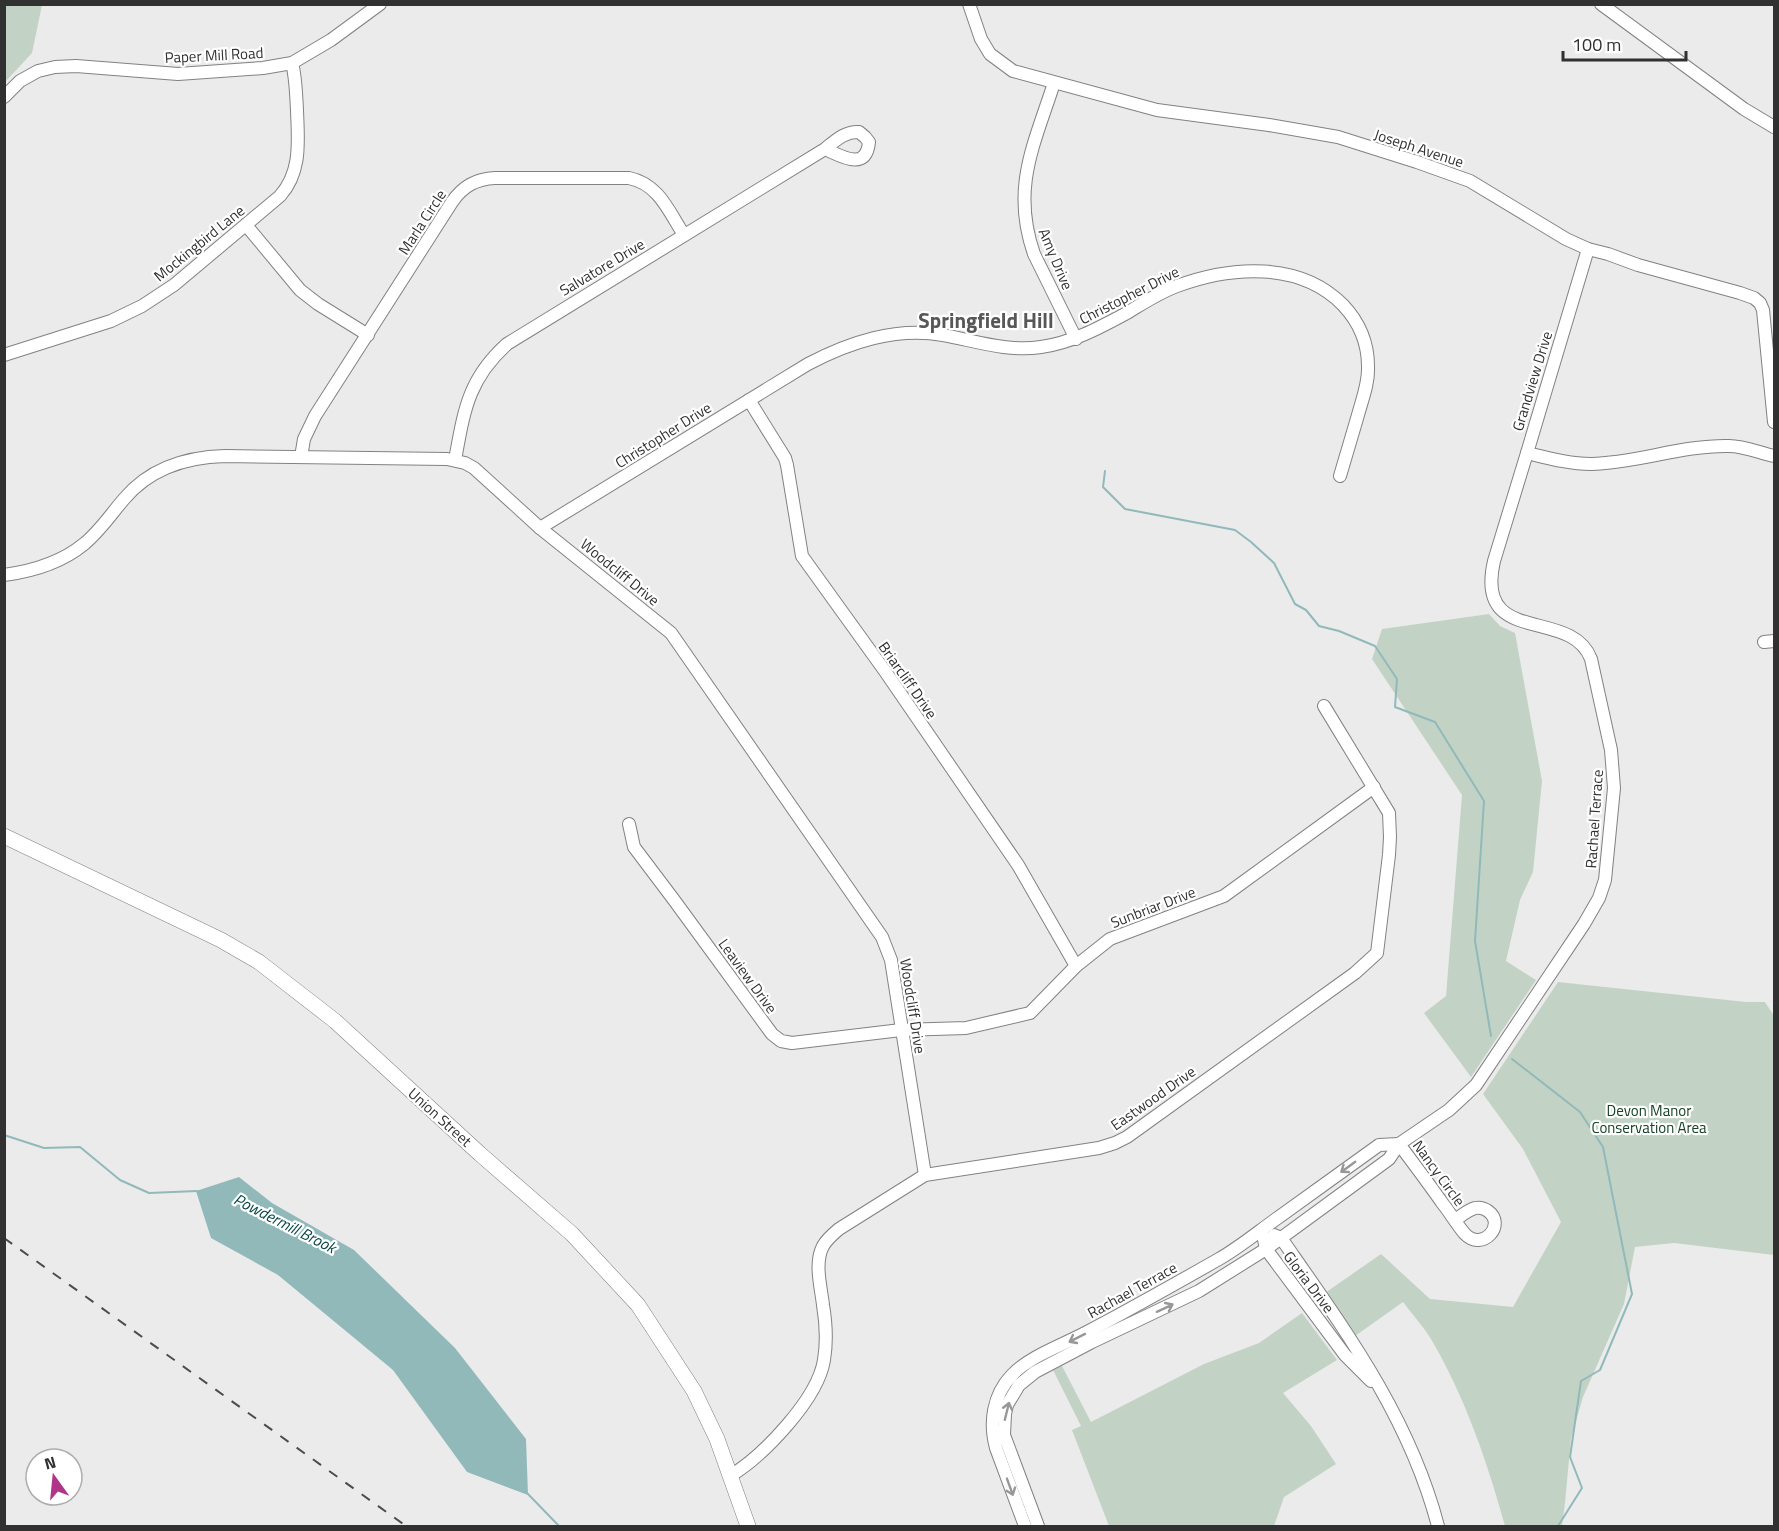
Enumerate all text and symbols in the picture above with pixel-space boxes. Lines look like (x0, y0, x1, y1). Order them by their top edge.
scale bar (1563, 24, 1686, 62)
text: 100 m (1572, 31, 1621, 58)
street label: Paper Mill Road (164, 41, 264, 69)
street label: Joseph Avenue (1371, 123, 1467, 173)
street label: Marla Circle (392, 185, 452, 259)
street label: Mockingbird Lane (149, 199, 249, 287)
street label: Amy Drive (1033, 225, 1079, 293)
street label: Salvatore Drive (555, 233, 649, 301)
street label: Christopher Drive (1075, 260, 1183, 330)
district label: Springfield Hill (918, 304, 1054, 336)
street label: Grandview Drive (1506, 328, 1558, 434)
street label: Christopher Drive (610, 396, 716, 474)
street label: Woodcliff Drive (575, 533, 665, 611)
street label: Briarcliff Drive (873, 637, 943, 723)
street label: Rachael Terrace (1579, 769, 1609, 869)
street label: Sunbriar Drive (1107, 880, 1199, 934)
street label: Leaview Drive (713, 934, 783, 1018)
street label: Woodcliff Drive (894, 957, 932, 1055)
street label: Eastwood Drive (1106, 1060, 1200, 1136)
street label: Union Street (403, 1082, 478, 1152)
park label: Devon Manor Conservation Area (1591, 1099, 1707, 1139)
street label: Nancy Circle (1407, 1135, 1471, 1211)
one-way arrow (1341, 1161, 1357, 1173)
water label: Powdermill Brook (230, 1187, 342, 1260)
street label: Gloria Drive (1278, 1246, 1340, 1318)
street label: Rachael Terrace (1083, 1256, 1181, 1324)
one-way arrow (1155, 1302, 1173, 1313)
one-way arrow (1068, 1332, 1086, 1344)
one-way arrow (1001, 1402, 1013, 1421)
north arrow (24, 1447, 84, 1507)
text: N (42, 1449, 59, 1476)
one-way arrow (1005, 1477, 1016, 1496)

